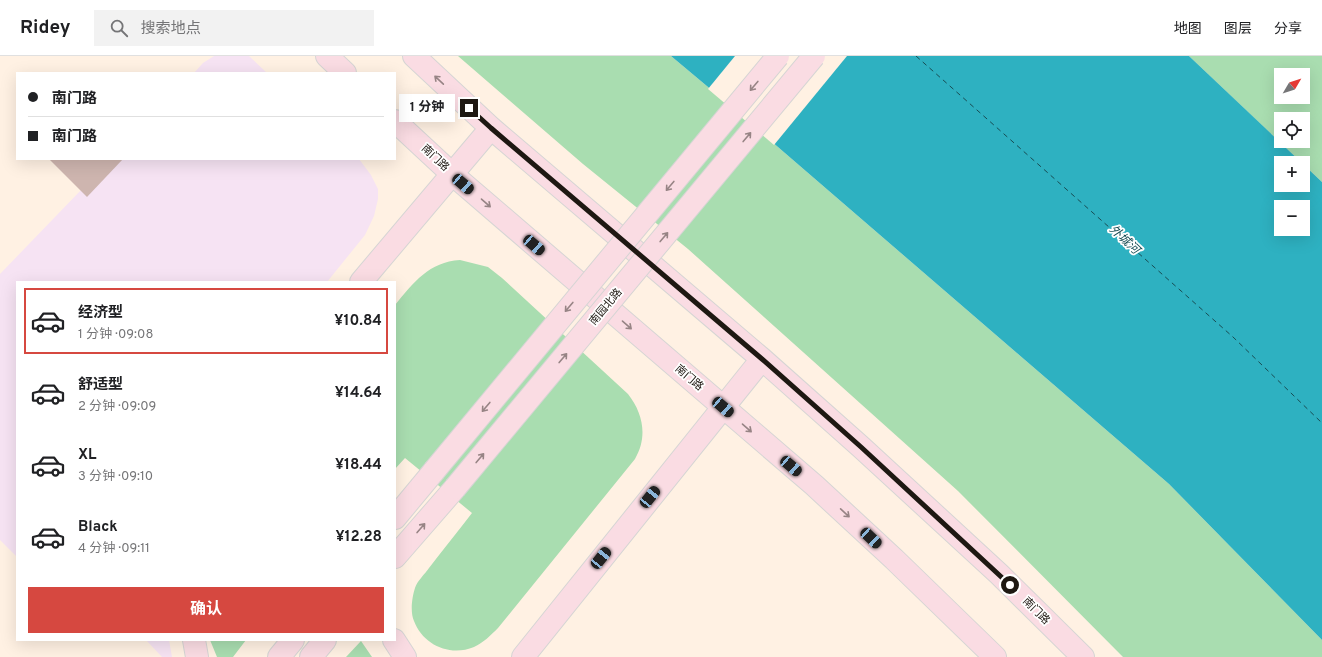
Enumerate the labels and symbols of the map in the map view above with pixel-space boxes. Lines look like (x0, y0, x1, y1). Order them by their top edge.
north arrow (1274, 68, 1310, 104)
one-way arrow (434, 75, 444, 85)
one-way arrow (749, 81, 758, 91)
callout: 1 分钟 (399, 94, 455, 122)
route end (460, 99, 478, 117)
one-way arrow (743, 131, 752, 142)
street label: 南门路 (418, 142, 452, 174)
car (450, 172, 476, 196)
one-way arrow (666, 181, 675, 191)
one-way arrow (481, 199, 491, 208)
water label: 外城河 (1105, 222, 1144, 259)
one-way arrow (660, 231, 669, 242)
car (521, 233, 547, 257)
street label: 南园北路 (586, 286, 626, 328)
one-way arrow (565, 302, 574, 313)
one-way arrow (622, 320, 632, 329)
one-way arrow (559, 353, 568, 364)
street label: 南门路 (672, 362, 706, 394)
car (710, 395, 736, 419)
one-way arrow (482, 402, 491, 413)
one-way arrow (742, 423, 752, 432)
one-way arrow (476, 453, 485, 464)
car (778, 454, 804, 478)
car (638, 484, 662, 510)
one-way arrow (840, 508, 850, 518)
one-way arrow (416, 523, 425, 533)
car (858, 525, 884, 551)
car (589, 545, 613, 571)
route start (1001, 576, 1019, 594)
street label: 南门路 (1019, 594, 1053, 628)

